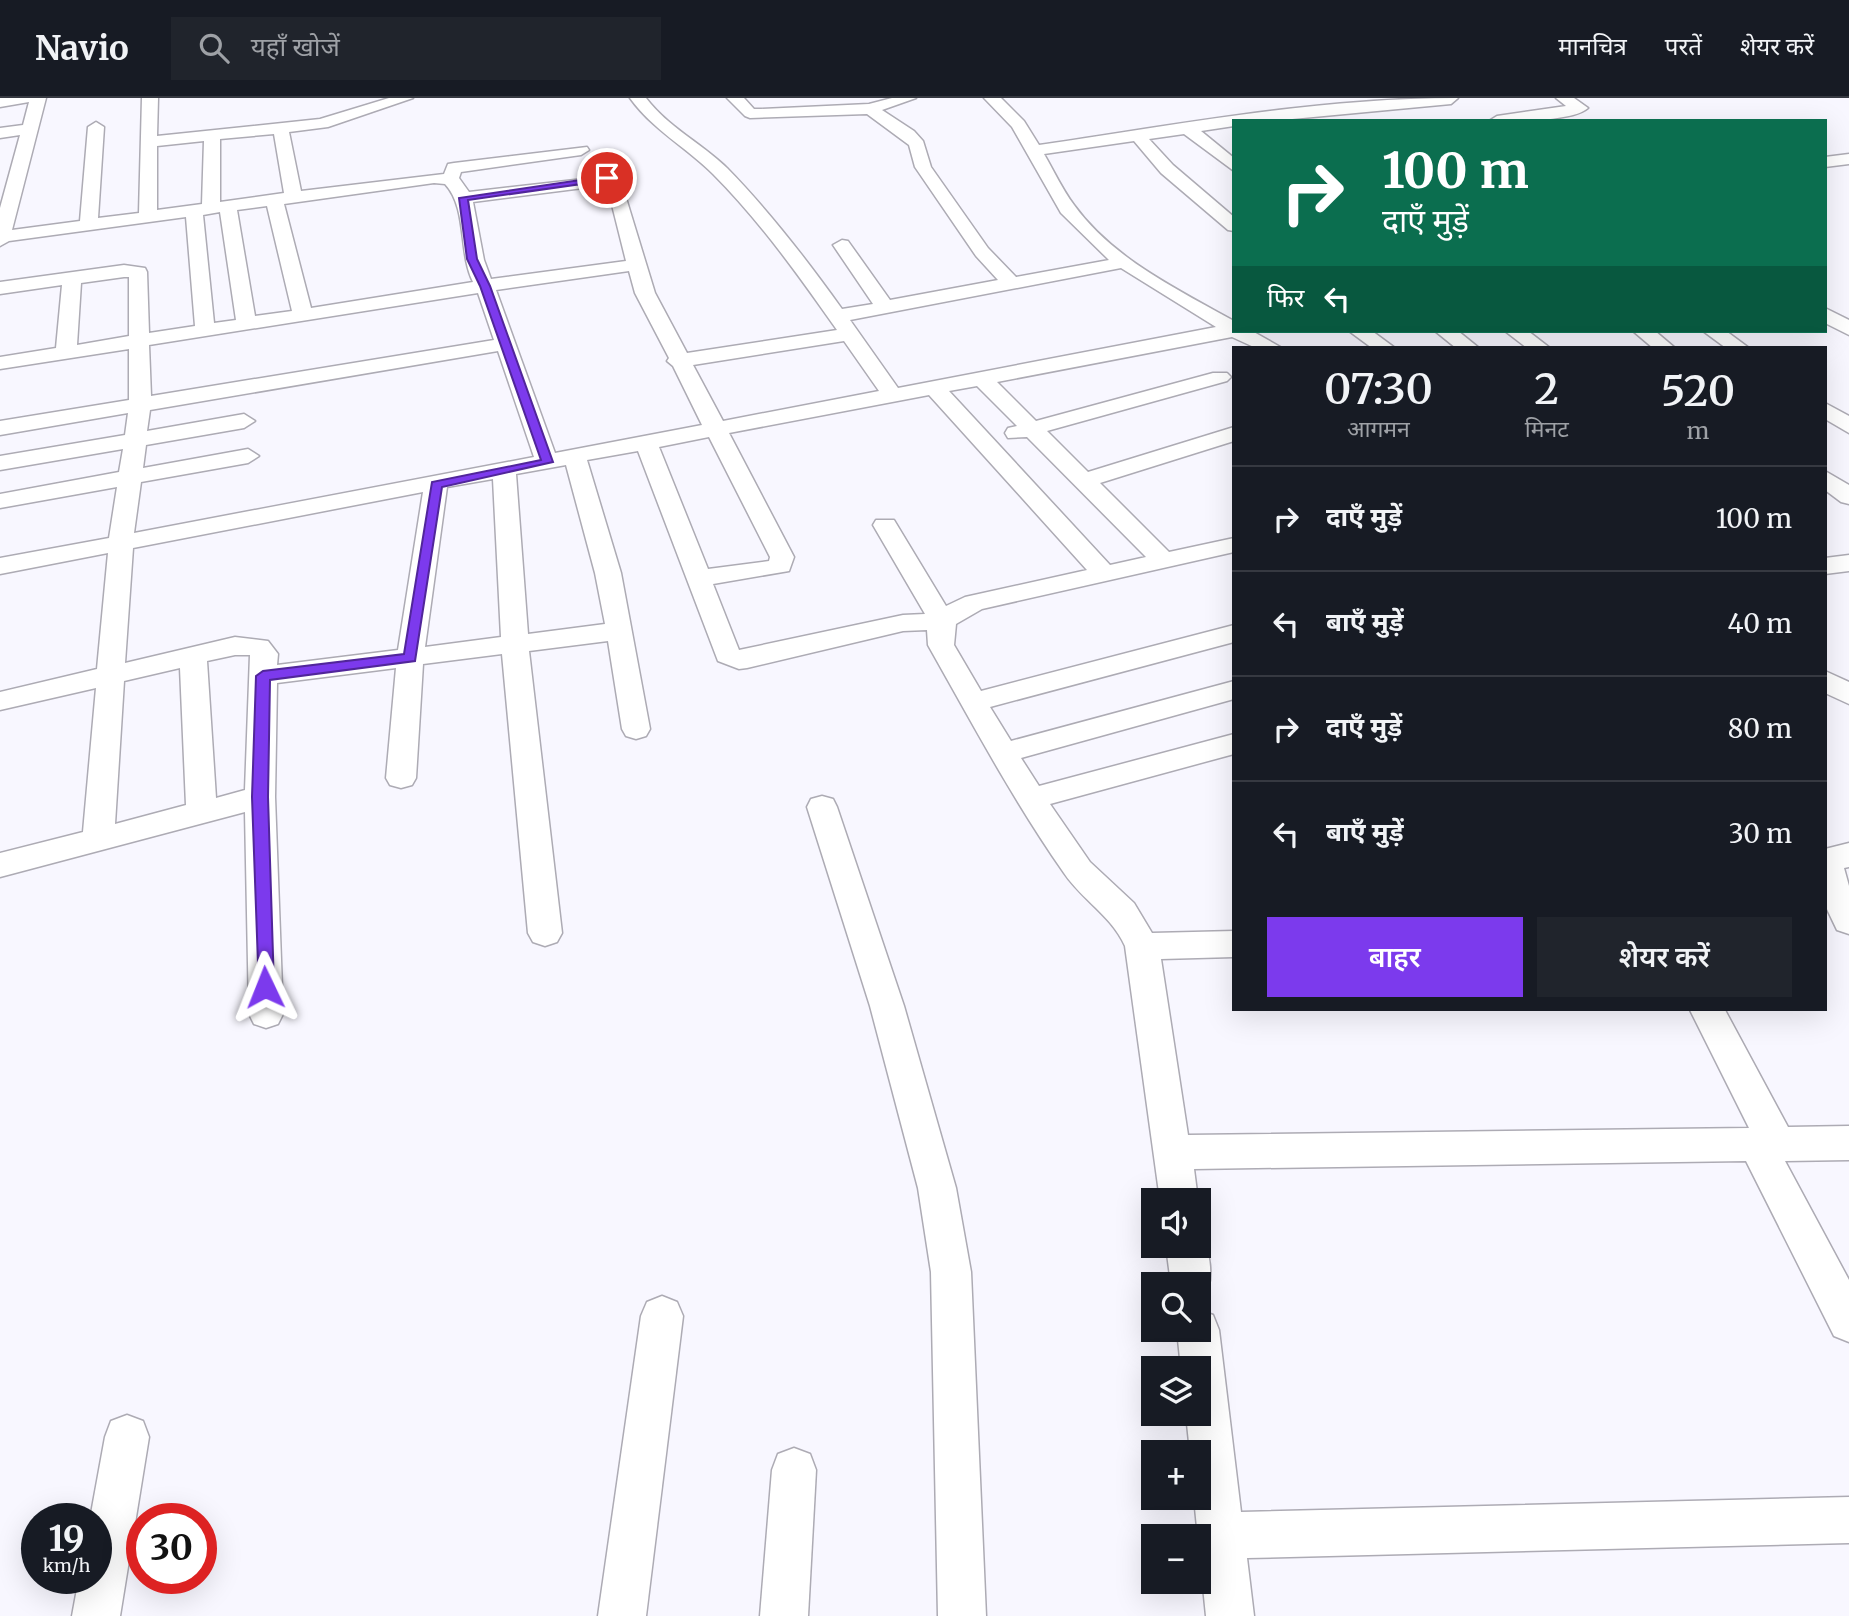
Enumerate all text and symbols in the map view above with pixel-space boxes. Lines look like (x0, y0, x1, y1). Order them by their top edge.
search box (171, 17, 661, 80)
text: Navio (35, 28, 129, 69)
icon: search (195, 29, 233, 67)
text: यहाँ खोजें (251, 30, 340, 63)
text: मानचित्र (1558, 31, 1627, 62)
text: परतें (1665, 31, 1702, 62)
text: शेयर करें (1740, 31, 1814, 62)
text: 100 m (1382, 140, 1529, 201)
icon: right (1267, 147, 1358, 238)
pin (577, 148, 637, 208)
icon: arrive (588, 159, 626, 197)
text: दाएँ मुड़ें (1382, 201, 1469, 241)
icon: left (1318, 280, 1356, 318)
text: फिर (1267, 281, 1304, 314)
text: 07:30 (1324, 363, 1433, 415)
text: 2 (1534, 363, 1559, 415)
text: 520 (1661, 365, 1735, 417)
text: आगमन (1347, 414, 1410, 443)
text: मिनट (1525, 414, 1569, 443)
text: m (1686, 416, 1709, 445)
icon: right (1267, 500, 1305, 538)
text: दाएँ मुड़ें (1326, 500, 1402, 533)
text: 100 m (1716, 502, 1792, 535)
icon: left (1267, 605, 1305, 643)
text: बाएँ मुड़ें (1326, 605, 1403, 638)
text: 40 m (1728, 607, 1792, 640)
icon: right (1267, 710, 1305, 748)
text: दाएँ मुड़ें (1326, 710, 1402, 743)
text: 80 m (1728, 712, 1792, 745)
icon: left (1267, 815, 1305, 853)
text: बाएँ मुड़ें (1326, 815, 1403, 848)
text: 30 m (1729, 817, 1792, 850)
button: बाहर (1267, 917, 1523, 997)
button: शेयर करें (1537, 917, 1792, 997)
position arrow (228, 950, 302, 1024)
map controls (1141, 1188, 1211, 1594)
button: sound (1141, 1188, 1211, 1258)
button: search (1141, 1272, 1211, 1342)
button: layers (1141, 1356, 1211, 1426)
button: + (1141, 1440, 1211, 1510)
speed limit sign: 30 (126, 1503, 217, 1594)
text: 19 (48, 1517, 85, 1561)
button: − (1141, 1524, 1211, 1594)
text: km/h (43, 1554, 90, 1577)

